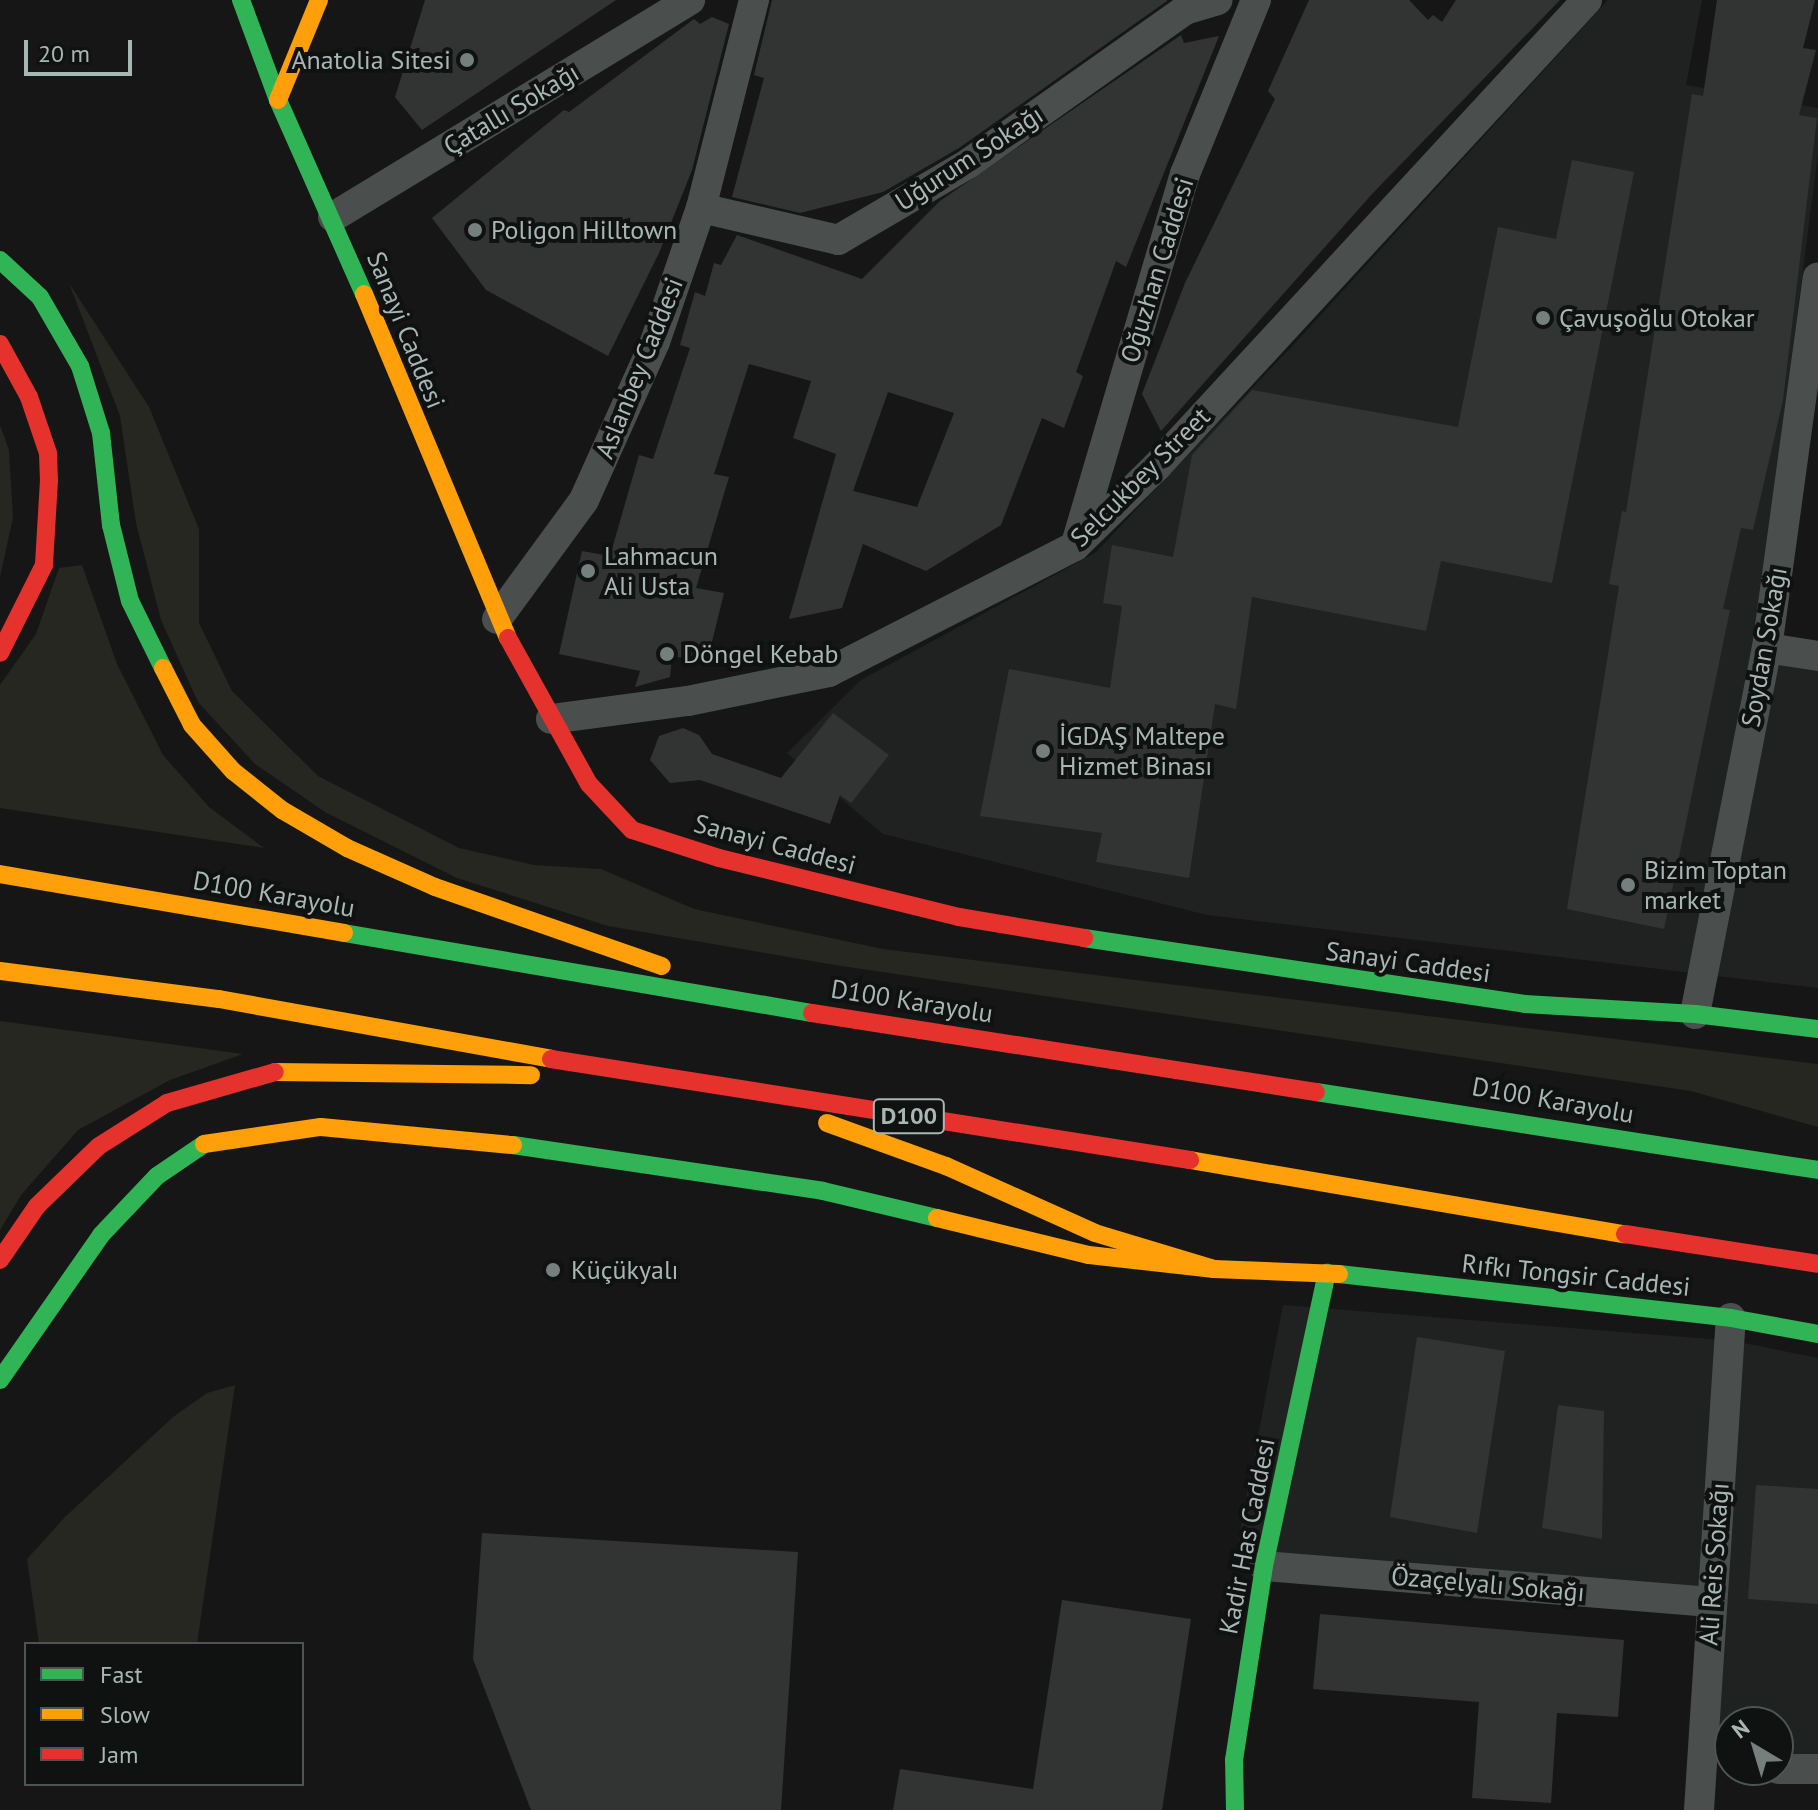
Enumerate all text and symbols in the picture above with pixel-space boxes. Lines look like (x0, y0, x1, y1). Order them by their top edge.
scale bar (28, 24, 136, 74)
text: 20 m (38, 38, 90, 69)
place label: Anatolia Sitesi (291, 44, 451, 76)
marker: Anatolia Sitesi (458, 51, 476, 69)
street label: Çatallı Sokağı (438, 56, 584, 162)
street label: Uğurum Sokağı (889, 99, 1049, 217)
street label: Oğuzhan Caddesi (1114, 174, 1200, 366)
place label: Poligon Hilltown (491, 214, 677, 246)
marker: Poligon Hilltown (466, 221, 484, 239)
street label: Sanayi Caddesi (360, 247, 452, 413)
street label: Aslanbey Caddesi (588, 273, 690, 463)
place label: Çavuşoğlu Otokar (1559, 302, 1755, 334)
marker: Çavuşoğlu Otokar (1534, 309, 1552, 327)
street label: Selcukbey Street (1064, 401, 1216, 553)
place label: Lahmacun Ali Usta (604, 540, 718, 602)
marker: Lahmacun Ali Usta (579, 562, 597, 580)
street label: Soydan Sokağı (1735, 565, 1793, 729)
place label: Döngel Kebab (683, 638, 839, 670)
marker: Döngel Kebab (658, 645, 676, 663)
place label: İGDAŞ Maltepe Hizmet Binası (1059, 720, 1225, 782)
marker: İGDAŞ Maltepe Hizmet Binası (1034, 742, 1052, 760)
street label: Sanayi Caddesi (691, 807, 859, 881)
place label: Bizim Toptan market (1644, 854, 1788, 916)
street label: D100 Karayolu (191, 864, 357, 924)
marker: Bizim Toptan market (1619, 876, 1637, 894)
street label: Sanayi Caddesi (1324, 935, 1492, 989)
street label: D100 Karayolu (829, 973, 995, 1029)
street label: D100 Karayolu (1470, 1070, 1636, 1130)
road number: D100 (871, 1096, 947, 1136)
street label: Rıfkı Tongsir Caddesi (1460, 1247, 1692, 1303)
place label: Küçükyalı (571, 1254, 678, 1286)
marker: Küçükyalı (542, 1259, 564, 1281)
street label: Kadir Has Caddesi (1213, 1435, 1281, 1637)
street label: Ali Reis Sokağı (1693, 1482, 1735, 1646)
street label: Özaçelyalı Sokağı (1390, 1560, 1586, 1608)
legend (24, 1642, 304, 1786)
text: Fast (100, 1659, 143, 1690)
text: Slow (100, 1699, 150, 1730)
north arrow (1714, 1706, 1794, 1786)
text: N (1726, 1713, 1755, 1744)
text: Jam (100, 1739, 138, 1770)

